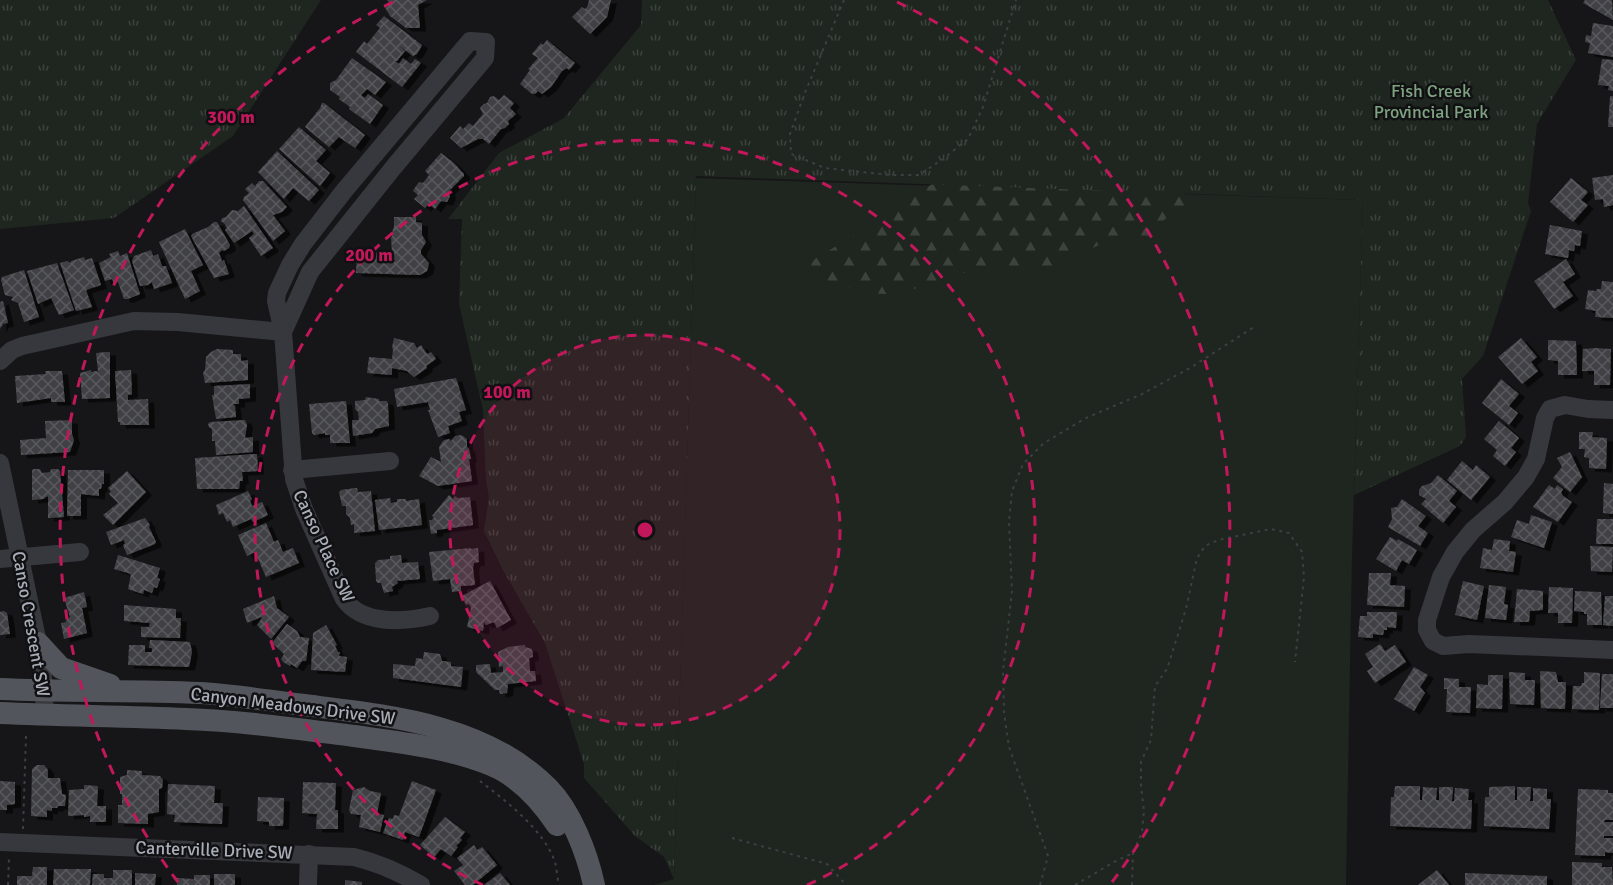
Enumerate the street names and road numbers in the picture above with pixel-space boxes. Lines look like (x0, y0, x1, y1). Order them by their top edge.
street label: Canso Place SW (288, 486, 360, 606)
street label: Canso Crescent SW (7, 550, 55, 698)
street label: Canyon Meadows Drive SW (189, 683, 397, 729)
street label: Canterville Drive SW (135, 836, 293, 864)

